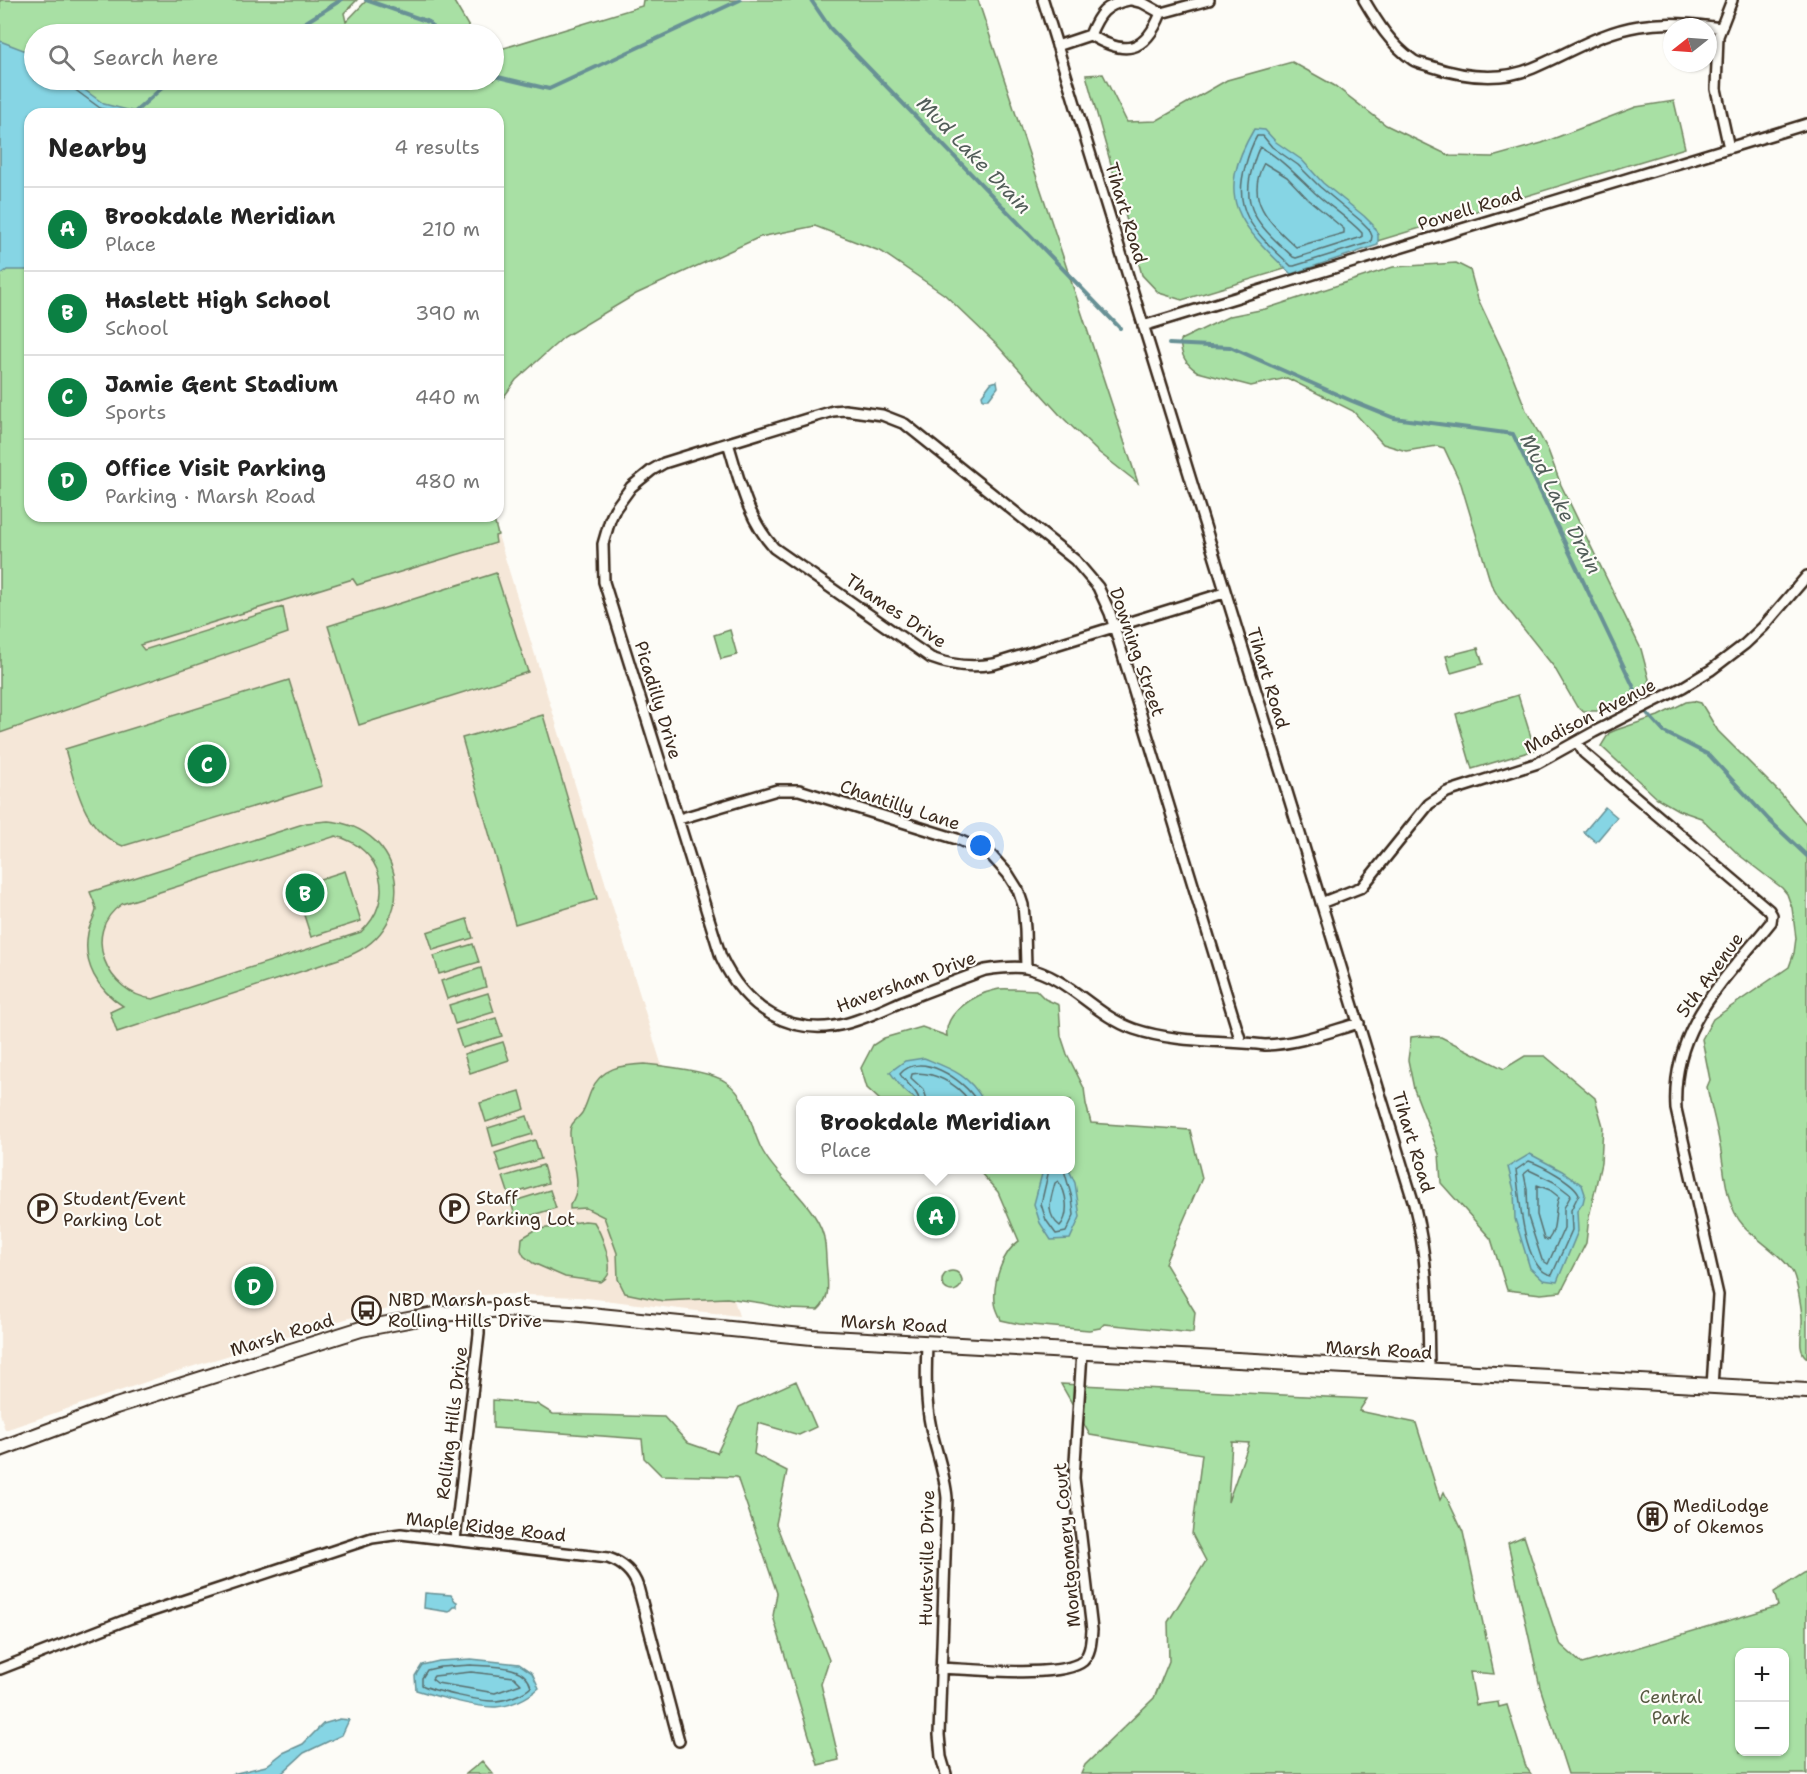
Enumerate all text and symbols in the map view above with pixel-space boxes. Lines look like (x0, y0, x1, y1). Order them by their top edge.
north arrow (1663, 18, 1717, 72)
search box (24, 24, 504, 90)
icon: search (45, 41, 78, 74)
text: Search here (93, 43, 219, 72)
water label: Mud Lake Drain (911, 91, 1037, 219)
text: Nearby (48, 130, 147, 165)
text: 4 results (394, 134, 480, 160)
street label: Tihart Road (1099, 159, 1153, 267)
street label: Powell Road (1415, 182, 1525, 236)
text: Brookdale Meridian (105, 202, 335, 231)
text: A (60, 216, 75, 242)
text: 210 m (421, 216, 480, 242)
text: Place (105, 231, 156, 257)
text: Haslett High School (105, 286, 330, 315)
text: B (61, 300, 74, 326)
text: 390 m (415, 300, 480, 326)
text: School (105, 315, 168, 341)
text: Jamie Gent Stadium (105, 370, 338, 399)
text: C (61, 384, 74, 410)
text: 440 m (415, 384, 480, 410)
text: Sports (105, 399, 166, 425)
water label: Mud Lake Drain (1514, 429, 1608, 579)
text: Office Visit Parking (105, 454, 326, 483)
text: D (60, 468, 75, 494)
text: 480 m (415, 468, 480, 494)
text: Parking · Marsh Road (105, 483, 316, 509)
street label: Thames Drive (841, 568, 951, 654)
street label: Downing Street (1104, 584, 1170, 720)
street label: Tihart Road (1241, 624, 1295, 732)
street label: Picadilly Drive (629, 638, 687, 762)
street label: Madison Avenue (1520, 673, 1660, 759)
pin: C (188, 742, 226, 786)
street label: Chantilly Lane (837, 774, 963, 836)
your location (966, 831, 995, 860)
pin: B (286, 870, 324, 916)
street label: 5th Avenue (1671, 928, 1749, 1022)
street label: Haversham Drive (833, 946, 979, 1018)
street label: Tihart Road (1386, 1088, 1440, 1196)
popup (796, 1096, 1075, 1174)
text: Brookdale Meridian (820, 1108, 1051, 1137)
text: Place (820, 1137, 871, 1163)
place label: Staff Parking Lot (476, 1186, 575, 1231)
place label: Student/Event Parking Lot (63, 1187, 186, 1232)
parking icon: Staff Parking Lot (439, 1192, 471, 1224)
parking icon: Student/Event Parking Lot (26, 1193, 58, 1225)
pin: A (916, 1194, 956, 1238)
pin: D (234, 1264, 274, 1308)
place label: NBD Marsh past Rolling Hills Drive (388, 1288, 542, 1333)
bus stop icon: NBD Marsh past Rolling Hills Drive (351, 1294, 383, 1326)
street label: Marsh Road (227, 1308, 337, 1362)
street label: Marsh Road (840, 1309, 948, 1339)
street label: Marsh Road (1325, 1335, 1433, 1365)
street label: Rolling Hills Drive (431, 1345, 473, 1501)
street label: Montgomery Court (1048, 1461, 1086, 1628)
street label: Huntsville Drive (914, 1490, 940, 1626)
place label: MediLodge of Okemos (1673, 1494, 1769, 1539)
building icon: MediLodge of Okemos (1636, 1500, 1668, 1532)
street label: Maple Ridge Road (405, 1507, 567, 1547)
map controls (1735, 1648, 1789, 1756)
button: + (1735, 1648, 1789, 1702)
park label: Central Park (1639, 1685, 1703, 1730)
button: − (1735, 1702, 1789, 1756)

